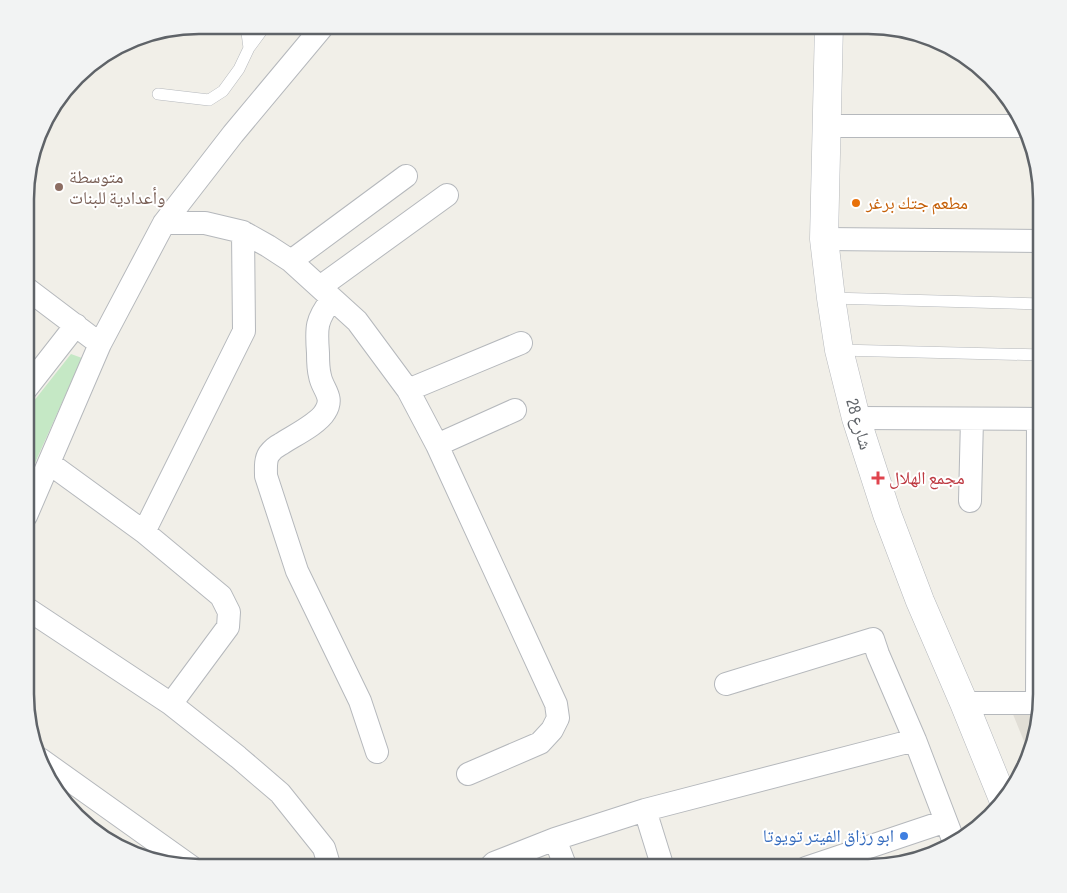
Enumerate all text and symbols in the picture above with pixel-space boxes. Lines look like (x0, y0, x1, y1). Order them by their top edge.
place label: متوسطة وأعدادية للبنات (69, 167, 165, 209)
marker: متوسطة وأعدادية للبنات (53, 181, 65, 193)
place label: مطعم جتك برغر (865, 193, 968, 215)
marker: مطعم جتك برغر (850, 197, 862, 209)
street label: شارع 28 (841, 396, 876, 452)
place label: مجمع الهلال (889, 468, 965, 490)
marker: مجمع الهلال (871, 471, 885, 485)
place label: ابو رزاق الفيتر تويوتا (763, 826, 894, 847)
marker: ابو رزاق الفيتر تويوتا (898, 830, 910, 842)

